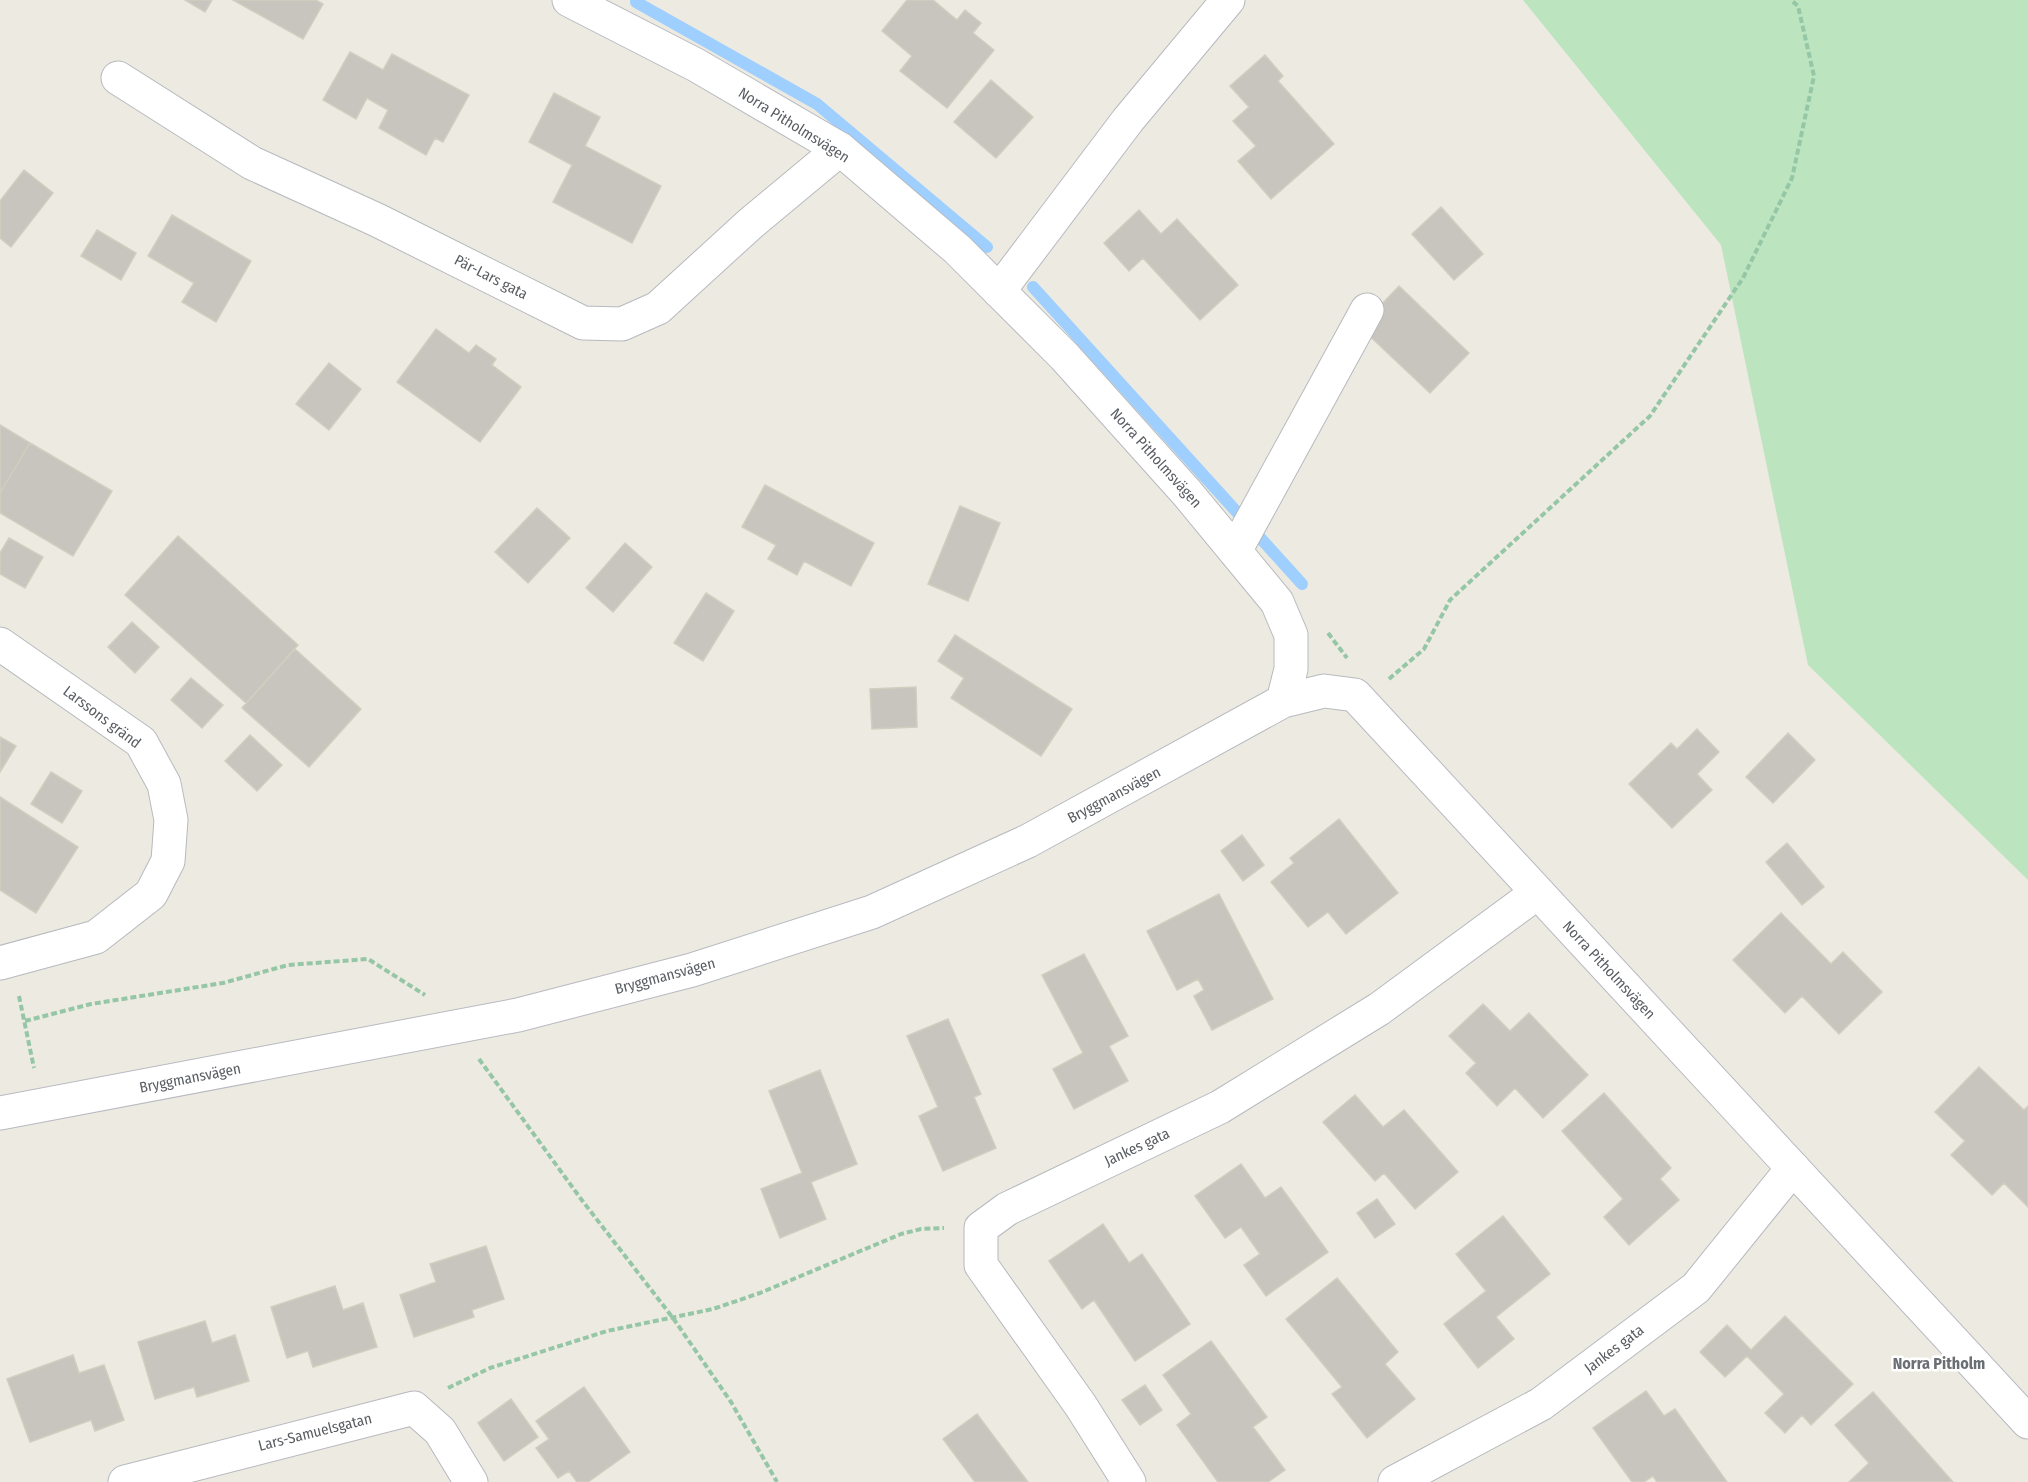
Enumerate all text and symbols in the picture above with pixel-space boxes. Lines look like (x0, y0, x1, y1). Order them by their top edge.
street label: Norra Pitholmsvägen (735, 84, 853, 166)
street label: Pär-Lars gata (451, 251, 531, 303)
street label: Norra Pitholmsvägen (1107, 405, 1205, 511)
street label: Larssons gränd (60, 682, 144, 752)
street label: Bryggmansvägen (1064, 763, 1164, 827)
street label: Norra Pitholmsvägen (1559, 917, 1659, 1023)
street label: Bryggmansvägen (613, 954, 717, 998)
street label: Bryggmansvägen (138, 1059, 242, 1097)
street label: Jankes gata (1102, 1124, 1172, 1170)
street label: Jankes gata (1581, 1321, 1647, 1377)
district label: Norra Pitholm (1893, 1354, 1985, 1373)
street label: Lars-Samuelsgatan (256, 1409, 374, 1455)

